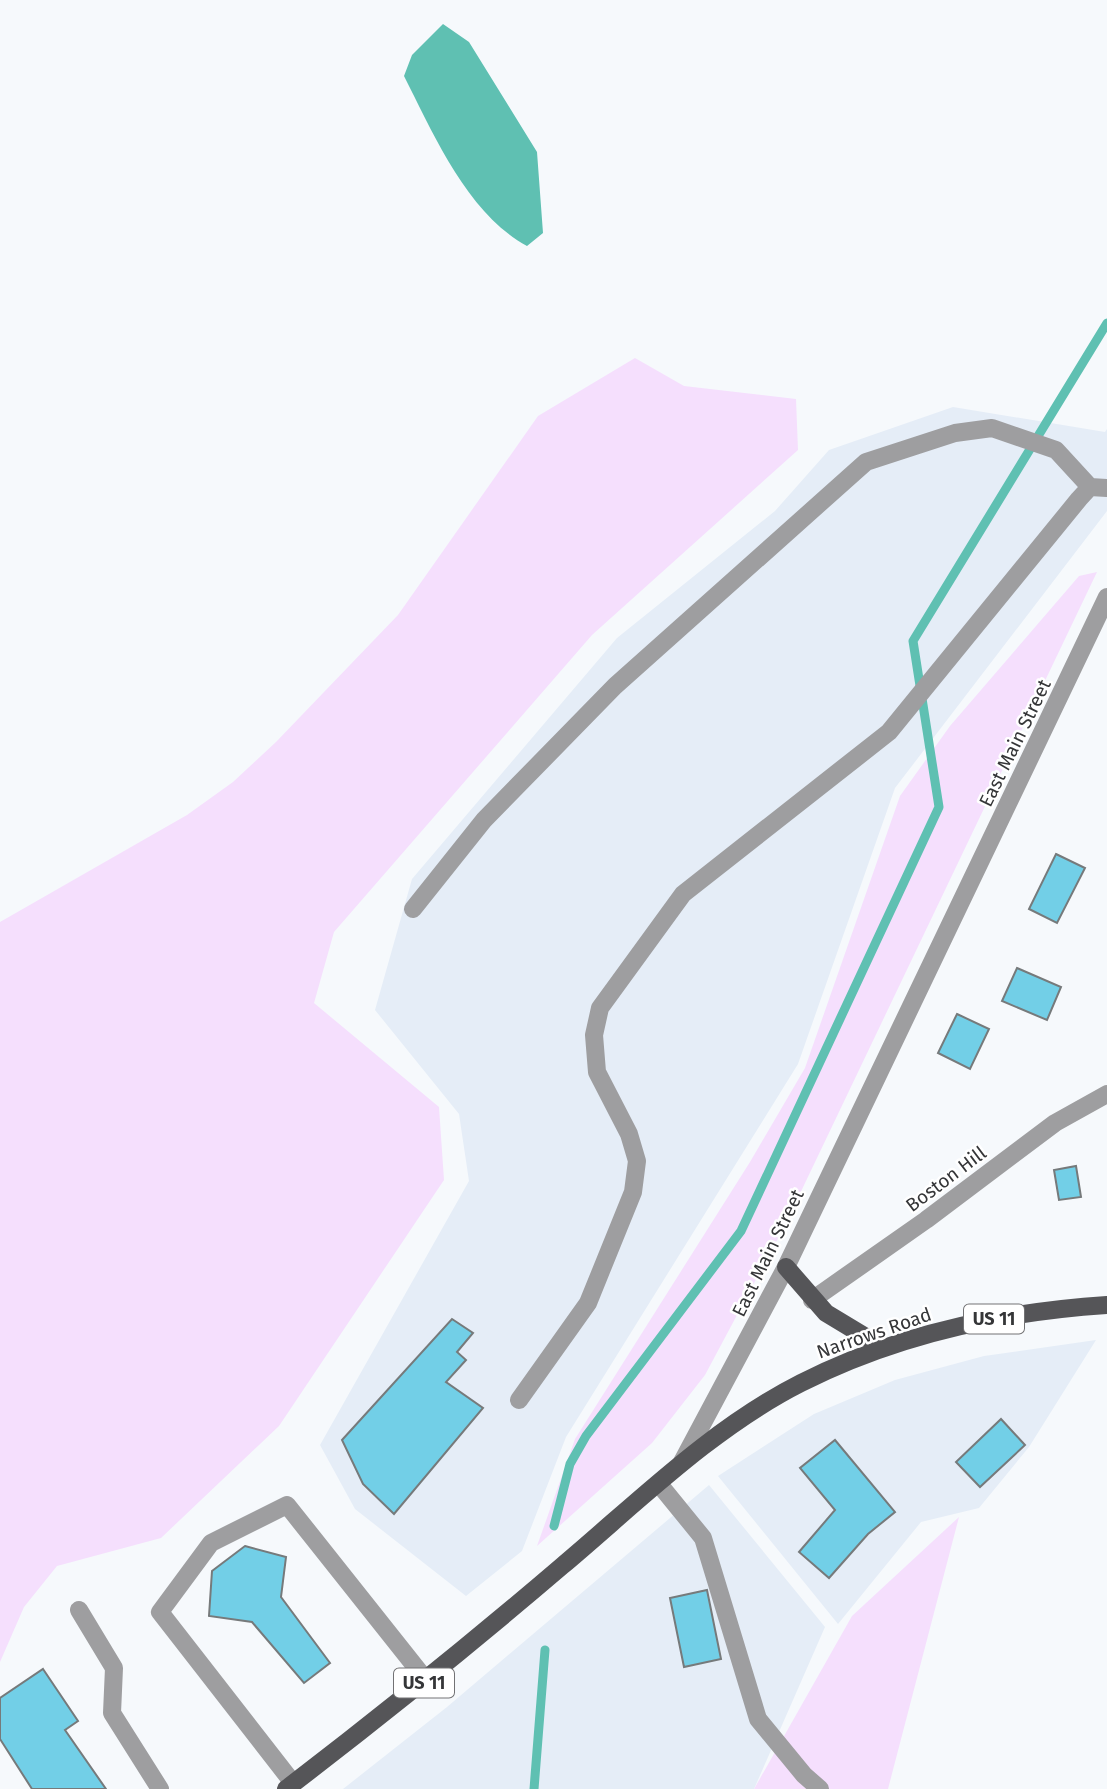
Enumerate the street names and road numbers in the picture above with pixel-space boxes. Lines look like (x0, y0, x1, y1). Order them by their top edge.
street label: East Main Street (974, 675, 1056, 811)
street label: Boston Hill (901, 1141, 991, 1217)
street label: East Main Street (727, 1185, 809, 1321)
street label: Narrows Road (814, 1303, 934, 1363)
road number: US 11 (964, 1304, 1024, 1334)
road number: US 11 (394, 1668, 454, 1698)

